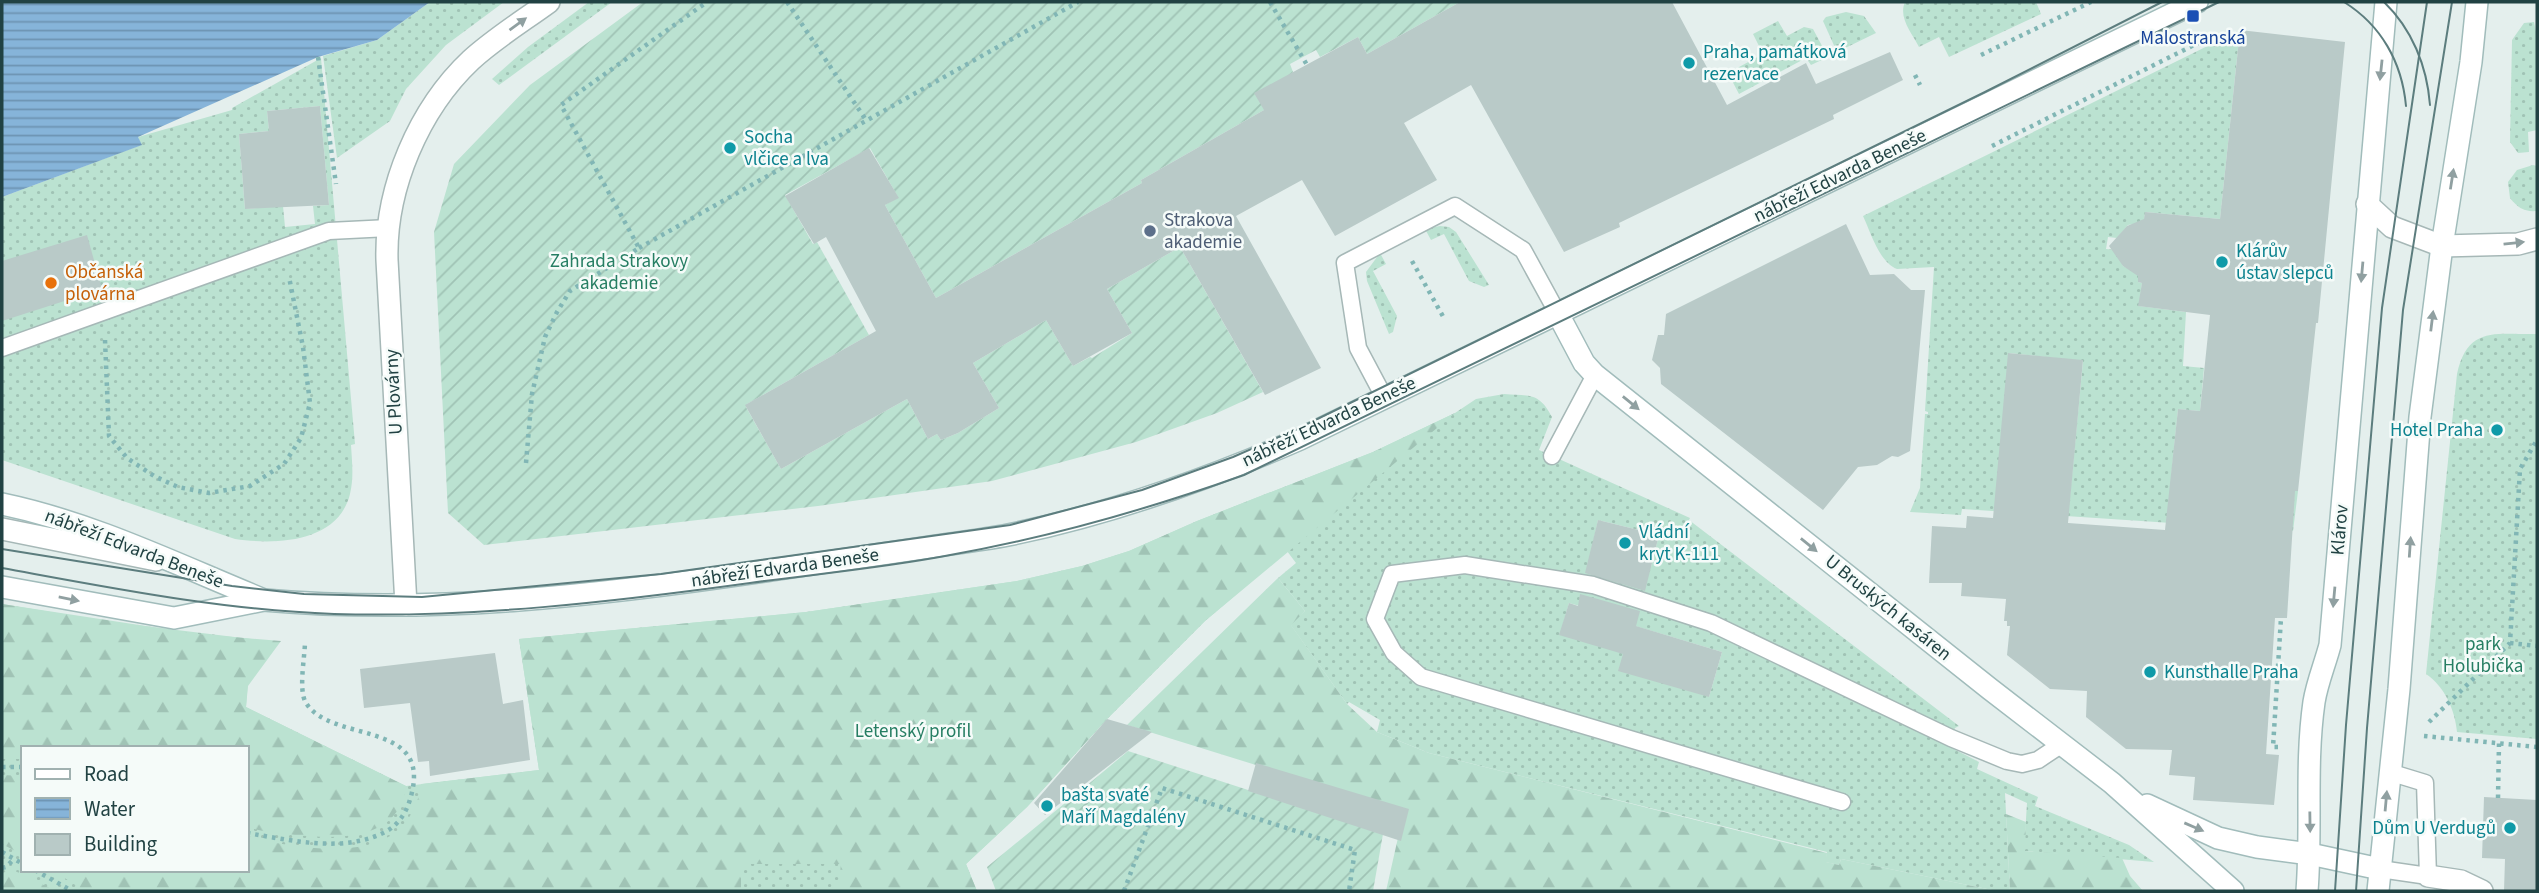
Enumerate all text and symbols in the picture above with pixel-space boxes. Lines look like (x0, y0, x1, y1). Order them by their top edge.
marker: Malostranská (2185, 8, 2201, 24)
one-way arrow (509, 18, 527, 32)
place label: Malostranská (2140, 25, 2246, 52)
place label: Praha, památková rezervace (1703, 39, 1847, 88)
marker: Praha, památková rezervace (1681, 55, 1697, 71)
one-way arrow (2375, 59, 2386, 81)
street label: nábřeží Edvarda Beneše (1749, 122, 1931, 230)
place label: Socha vlčice a lva (744, 124, 829, 173)
marker: Socha vlčice a lva (722, 140, 738, 156)
one-way arrow (2447, 168, 2458, 190)
place label: Strakova akademie (1164, 207, 1242, 256)
marker: Strakova akademie (1142, 223, 1158, 239)
place label: Klárův ústav slepců (2236, 238, 2334, 287)
one-way arrow (2503, 238, 2525, 249)
park label: Zahrada Strakovy akademie (550, 248, 688, 297)
marker: Klárův ústav slepců (2214, 254, 2230, 270)
place label: Občanská plovárna (65, 259, 143, 308)
one-way arrow (2356, 262, 2367, 284)
marker: Občanská plovárna (43, 275, 59, 291)
one-way arrow (2427, 310, 2438, 332)
street label: U Plovárny (378, 348, 410, 436)
street label: nábřeží Edvarda Beneše (1237, 370, 1421, 474)
one-way arrow (1621, 396, 1639, 411)
place label: Hotel Praha (2390, 417, 2483, 444)
marker: Hotel Praha (2489, 422, 2505, 438)
street label: nábřeží Edvarda Beneše (41, 502, 227, 596)
street label: Klárov (2324, 503, 2356, 557)
place label: Vládní kryt K-111 (1639, 519, 1719, 568)
marker: Vládní kryt K-111 (1617, 535, 1633, 551)
one-way arrow (2405, 536, 2416, 558)
one-way arrow (1800, 537, 1817, 552)
street label: nábřeží Edvarda Beneše (689, 541, 881, 595)
street label: U Bruských kasáren (1819, 549, 1957, 667)
one-way arrow (2328, 586, 2339, 608)
one-way arrow (58, 593, 80, 604)
park label: park Holubička (2443, 631, 2523, 680)
place label: Kunsthalle Praha (2164, 659, 2299, 686)
marker: Kunsthalle Praha (2142, 664, 2158, 680)
park label: Letenský profil (855, 718, 971, 745)
legend (21, 746, 248, 872)
text: Road (84, 759, 129, 789)
place label: bašta svaté Maří Magdalény (1061, 782, 1186, 831)
one-way arrow (2381, 790, 2392, 812)
text: Water (84, 794, 136, 824)
marker: bašta svaté Maří Magdalény (1039, 798, 1055, 814)
one-way arrow (2304, 811, 2316, 833)
place label: Dům U Verdugů (2372, 815, 2496, 842)
marker: Dům U Verdugů (2502, 820, 2518, 836)
one-way arrow (2183, 822, 2204, 833)
text: Building (84, 829, 158, 859)

